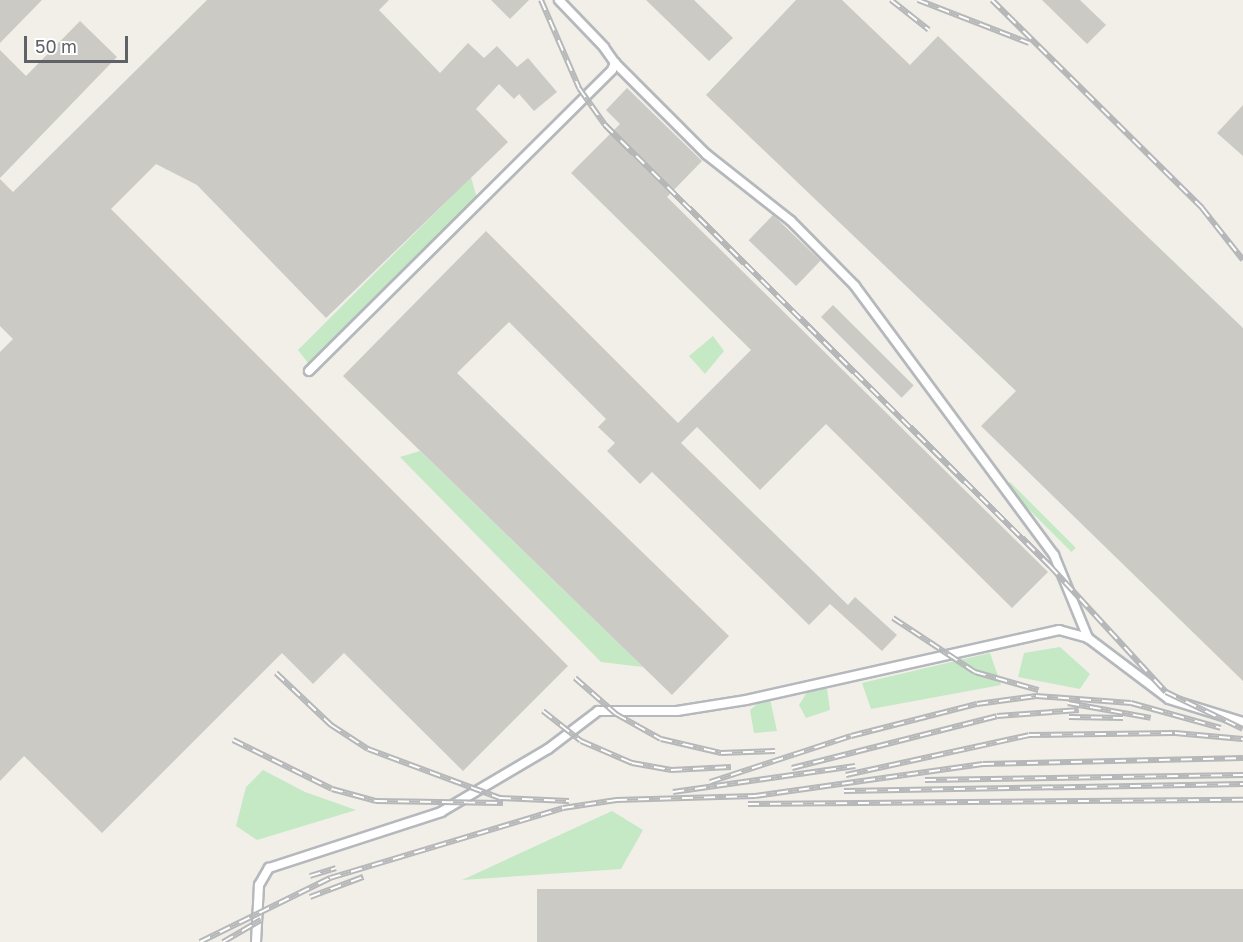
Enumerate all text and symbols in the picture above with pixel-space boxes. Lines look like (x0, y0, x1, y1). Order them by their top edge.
scale bar (27, 24, 130, 62)
text: 50 m (35, 35, 77, 57)

